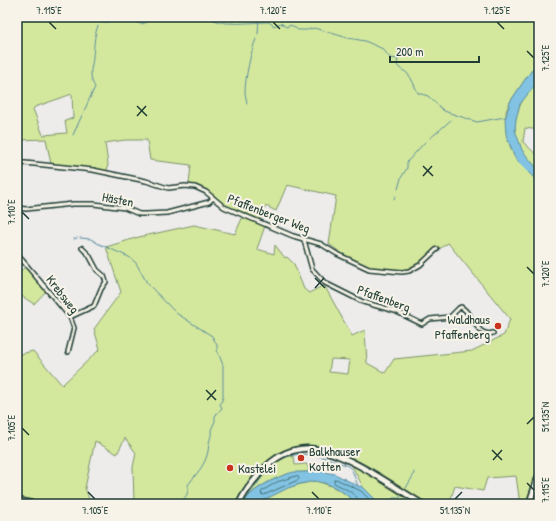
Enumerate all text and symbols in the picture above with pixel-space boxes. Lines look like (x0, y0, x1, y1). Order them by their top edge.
text: 7.115°E (36, 4, 62, 17)
text: 7.120°E (260, 4, 287, 17)
text: 7.125°E (484, 4, 511, 17)
scale bar (390, 38, 479, 64)
text: 200 m (396, 43, 423, 60)
text: 7.125°E (539, 44, 552, 71)
street label: Hästen (101, 187, 135, 211)
street label: Pfaffenberger Weg (225, 189, 313, 237)
text: 7.110°E (5, 199, 18, 225)
text: 7.120°E (539, 260, 552, 287)
street label: Krebsweg (42, 271, 84, 317)
street label: Pfaffenberg (355, 280, 413, 316)
place label: Waldhaus Pfaffenberg (435, 310, 490, 343)
marker: Waldhaus Pfaffenberg (493, 321, 503, 331)
text: 51.135°N (539, 402, 552, 432)
text: 7.105°E (5, 414, 18, 441)
place label: Balkhauser Kotten (309, 442, 360, 475)
marker: Balkhauser Kotten (296, 453, 306, 463)
place label: Kastelei (238, 459, 276, 477)
marker: Kastelei (225, 463, 235, 473)
text: 7.115°E (539, 477, 552, 503)
text: 7.105°E (82, 504, 109, 517)
text: 7.110°E (306, 504, 332, 517)
text: 51.135°N (440, 504, 470, 517)

